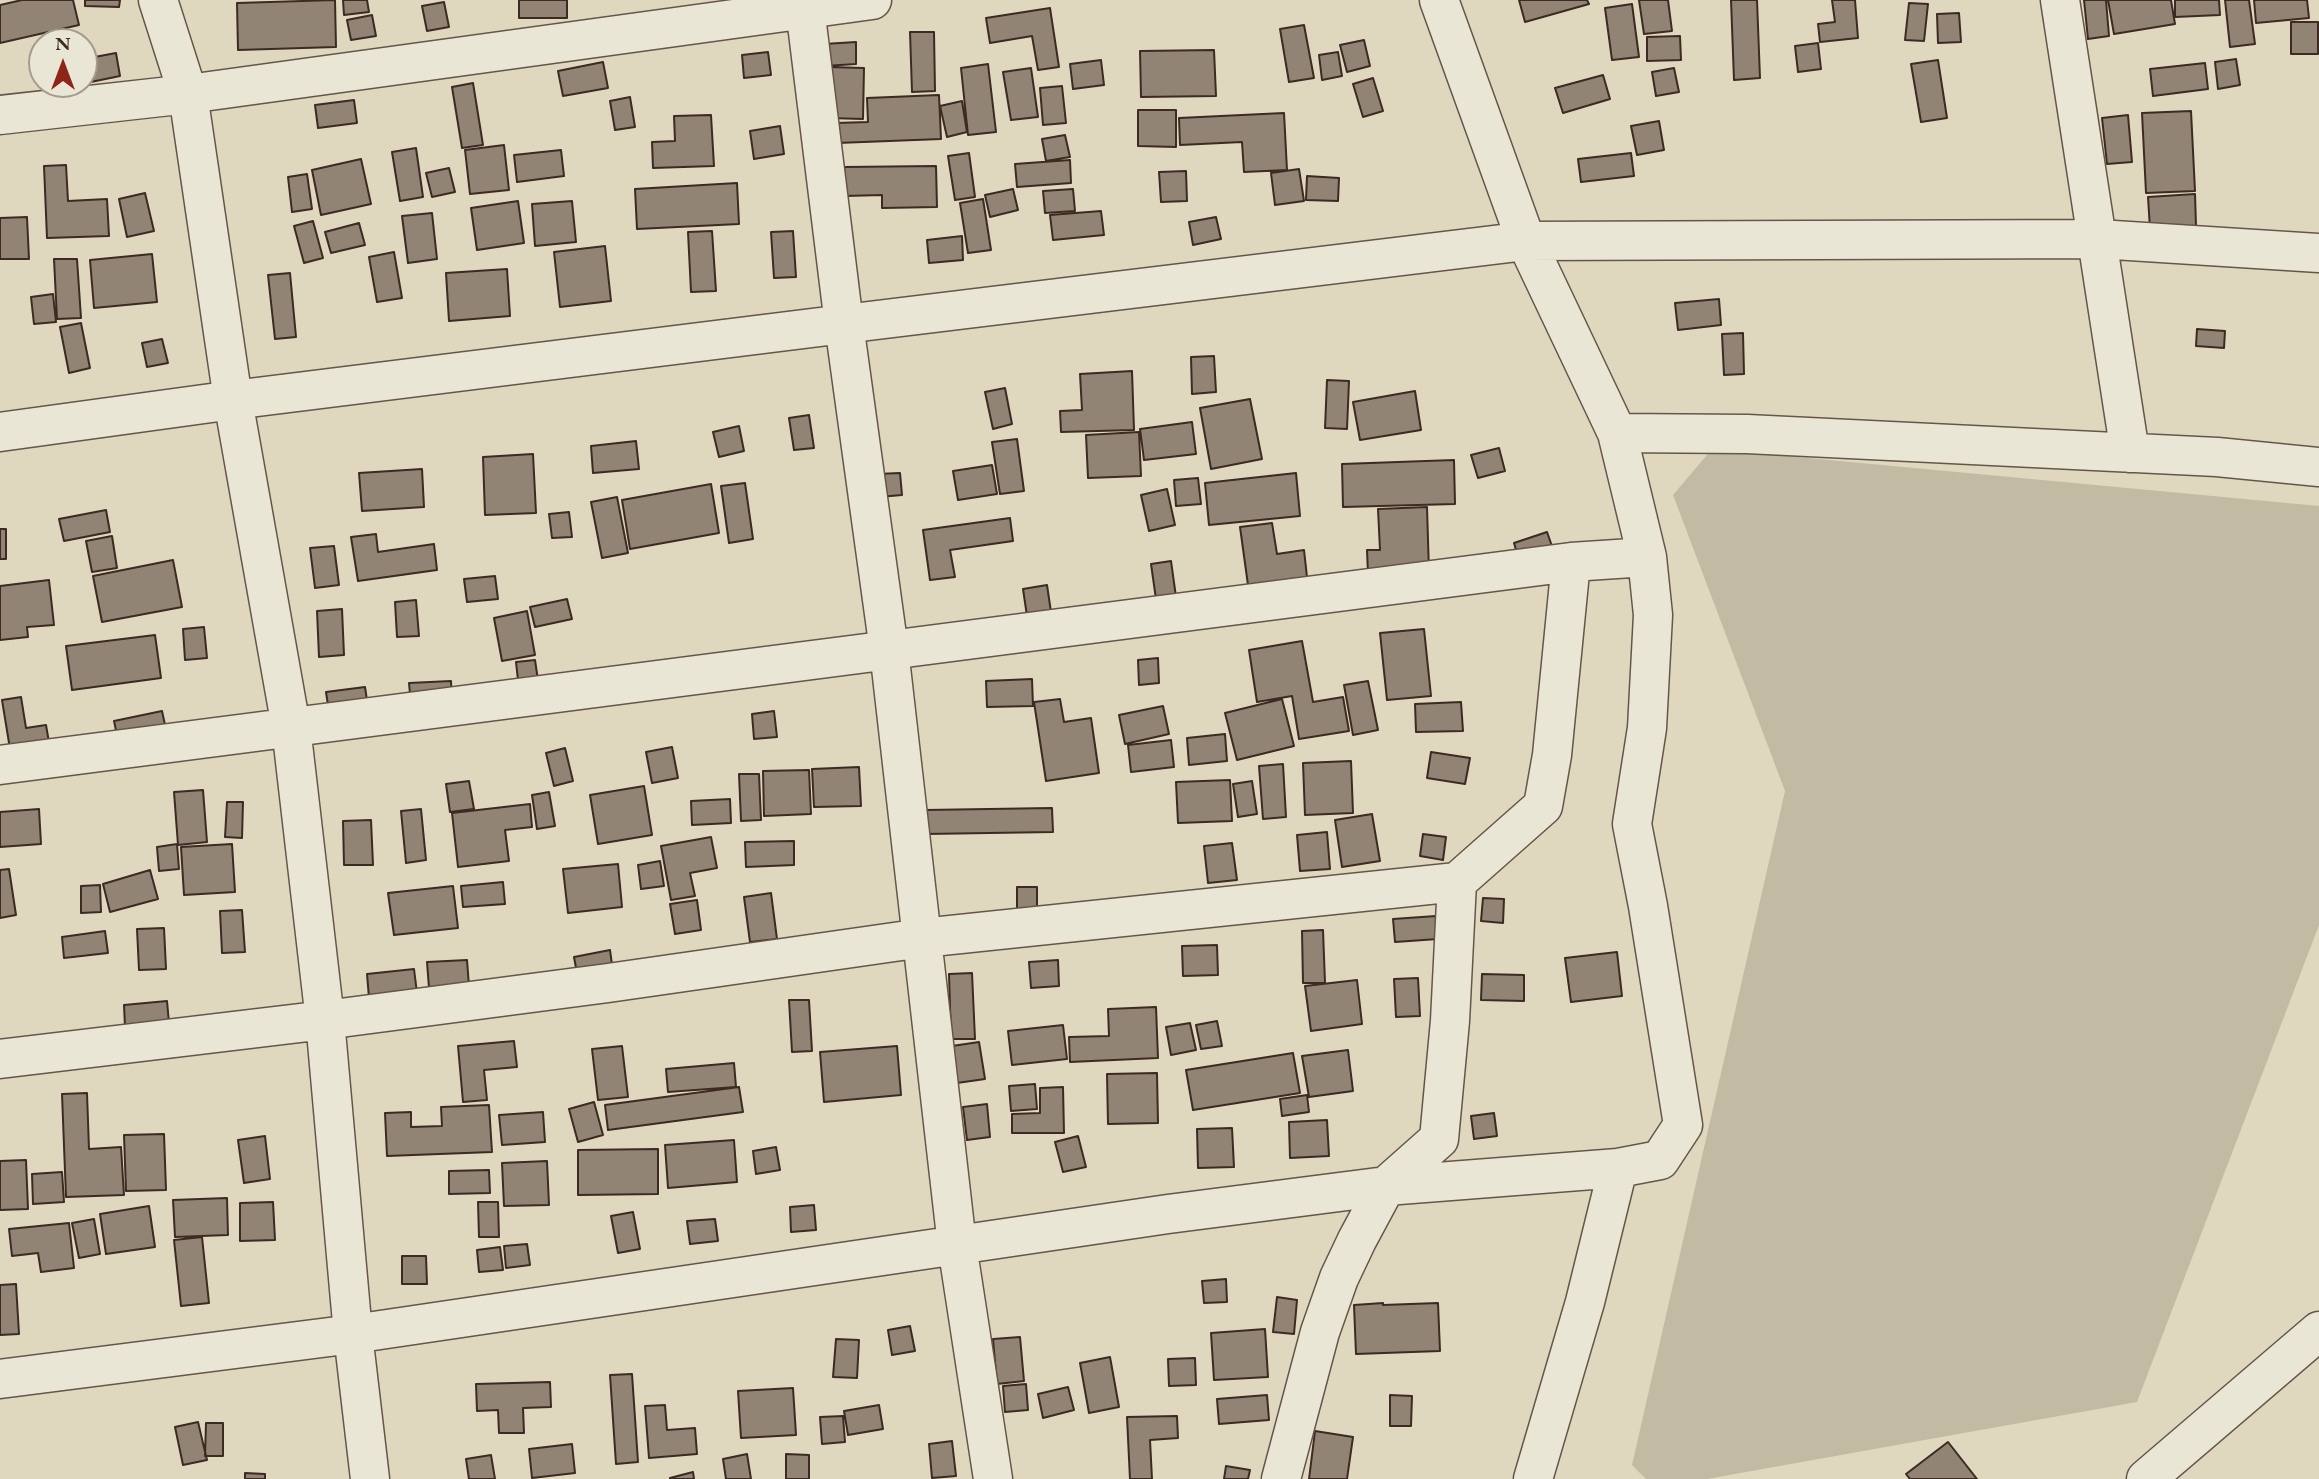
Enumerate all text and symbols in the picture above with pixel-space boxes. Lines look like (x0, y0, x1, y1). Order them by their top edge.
north arrow (28, 28, 98, 98)
text: N (55, 31, 71, 56)

